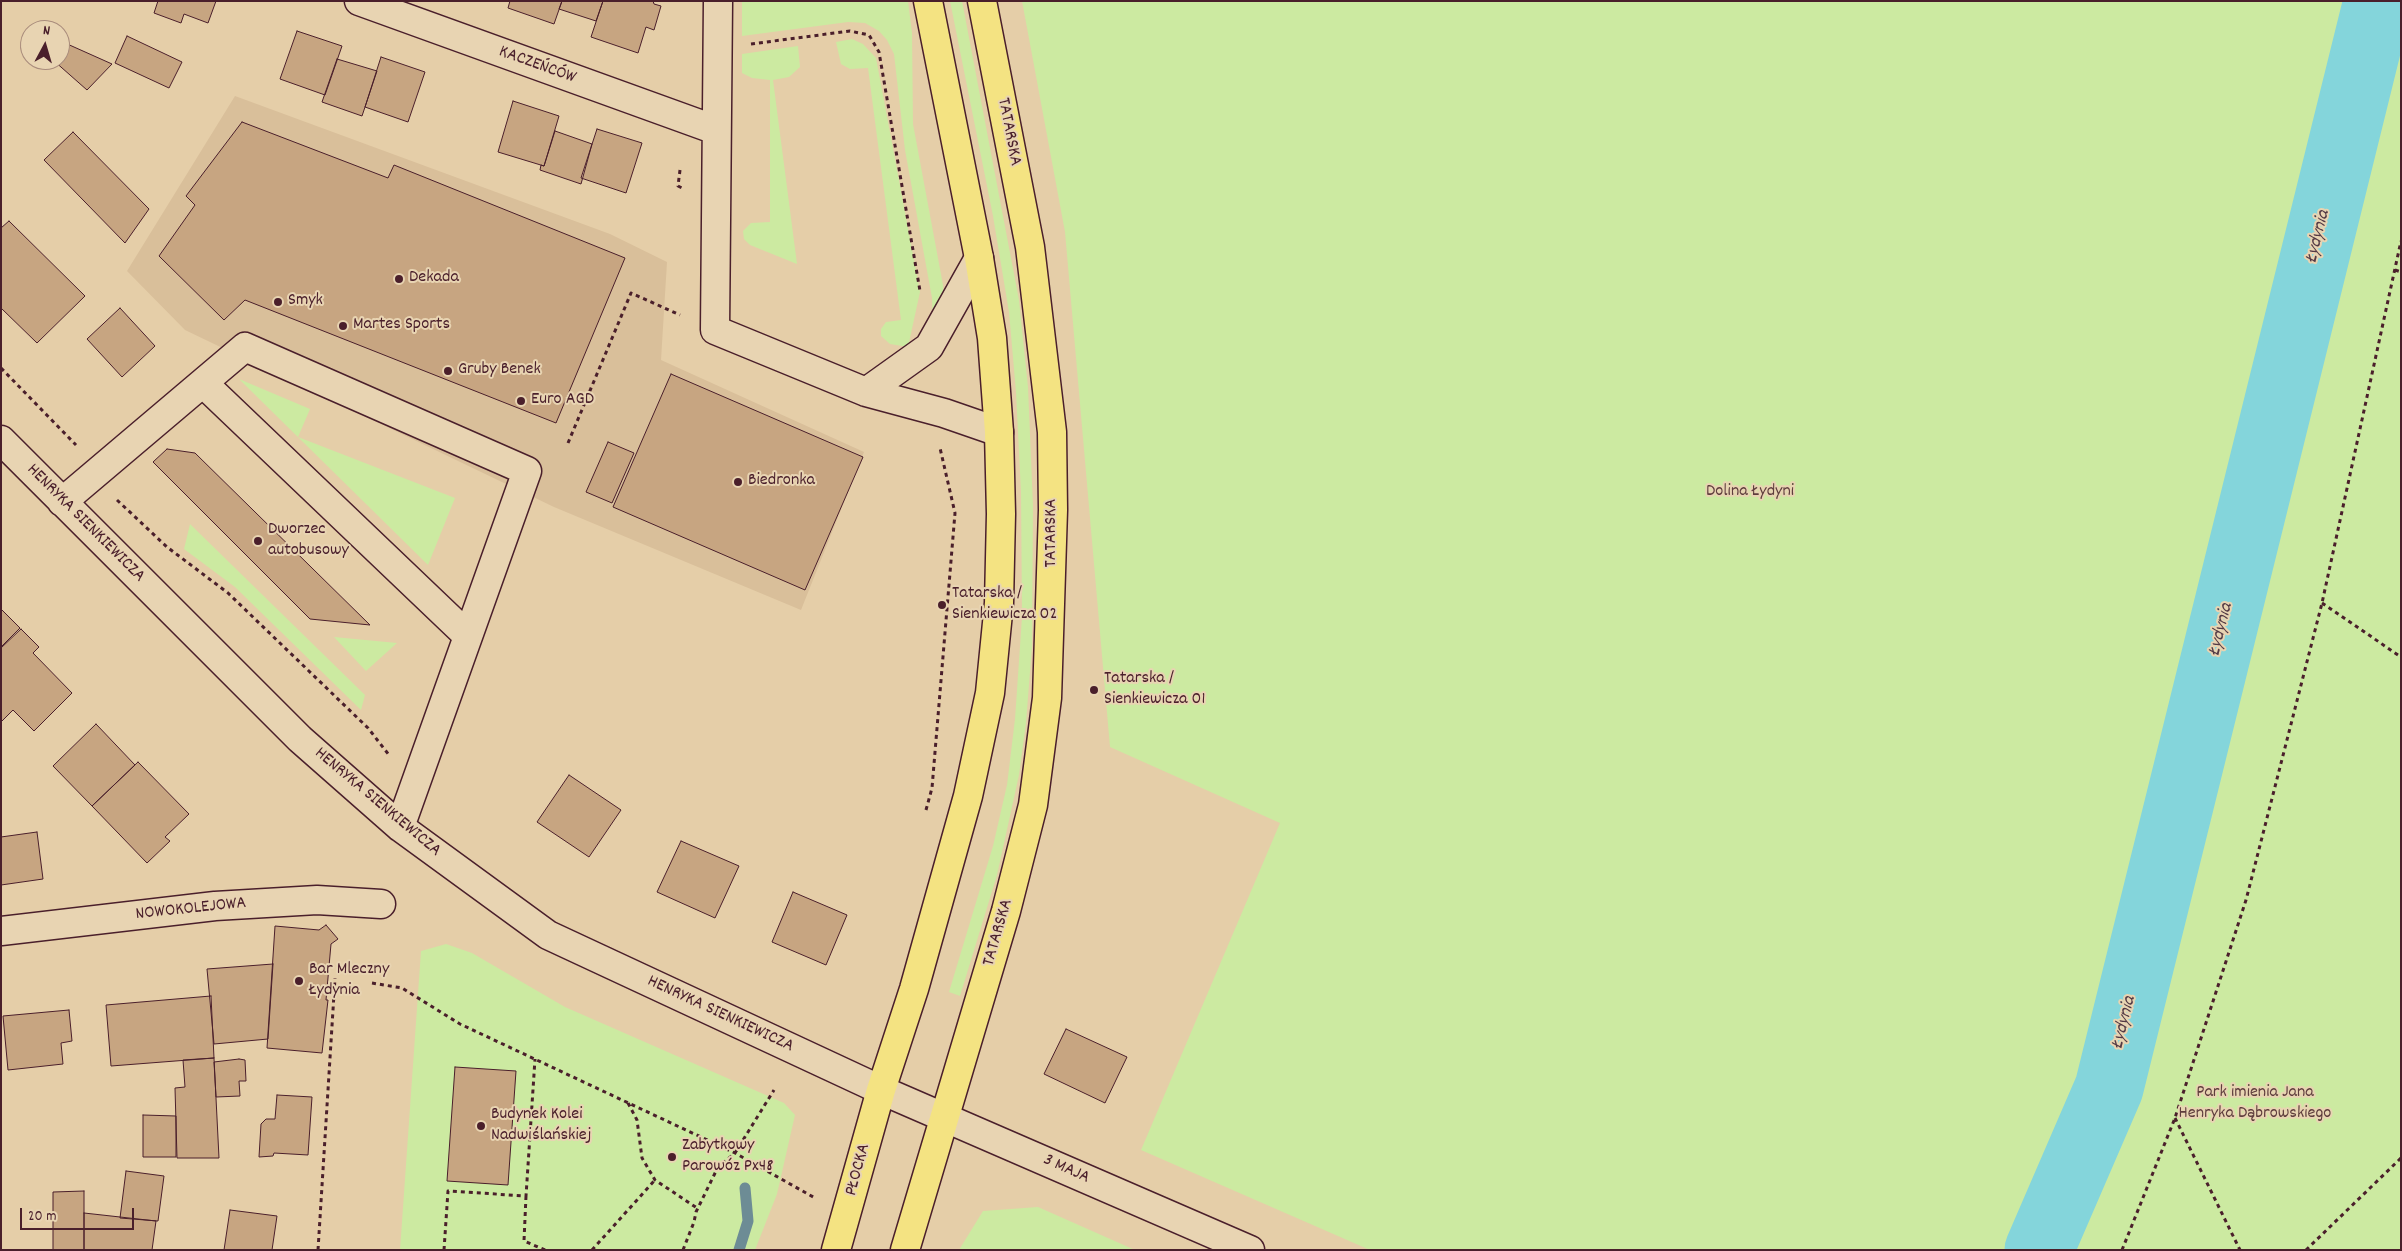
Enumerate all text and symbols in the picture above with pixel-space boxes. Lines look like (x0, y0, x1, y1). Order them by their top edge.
north arrow (20, 20, 70, 70)
text: N (42, 21, 51, 41)
street label: KACZEŃCÓW (495, 42, 579, 90)
street label: TATARSKA (991, 96, 1025, 168)
water label: Łydynia (2301, 208, 2337, 266)
place label: Dekada (409, 268, 459, 290)
marker: Dekada (393, 273, 405, 285)
place label: Smyk (288, 291, 323, 313)
marker: Smyk (272, 296, 284, 308)
place label: Martes Sports (353, 315, 450, 337)
marker: Martes Sports (337, 320, 349, 332)
place label: Gruby Benek (458, 360, 541, 382)
marker: Gruby Benek (442, 365, 454, 377)
place label: Euro AGD (531, 390, 594, 412)
marker: Euro AGD (515, 395, 527, 407)
street label: HENRYKA SIENKIEWICZA (21, 460, 149, 588)
place label: Biedronka (748, 471, 815, 493)
marker: Biedronka (732, 476, 744, 488)
park label: Dolina Łydyni (1706, 482, 1794, 504)
street label: TATARSKA (1042, 499, 1064, 567)
place label: Dworzec autobusowy (268, 520, 349, 562)
marker: Dworzec autobusowy (252, 535, 264, 547)
place label: Tatarska / Sienkiewicza 02 (952, 584, 1057, 626)
marker: Tatarska / Sienkiewicza 02 (936, 599, 948, 611)
water label: Łydynia (2204, 601, 2240, 659)
place label: Tatarska / Sienkiewicza 01 (1104, 669, 1205, 712)
marker: Tatarska / Sienkiewicza 01 (1088, 684, 1100, 696)
street label: HENRYKA SIENKIEWICZA (309, 744, 445, 862)
street label: NOWOKOLEJOWA (135, 893, 247, 927)
street label: TATARSKA (979, 897, 1019, 969)
place label: Bar Mleczny Łydynia (309, 960, 389, 1002)
street label: HENRYKA SIENKIEWICZA (643, 972, 797, 1058)
marker: Bar Mleczny Łydynia (293, 975, 305, 987)
water label: Łydynia (2107, 994, 2143, 1052)
park label: Park imienia Jana Henryka Dąbrowskiego (2179, 1083, 2331, 1126)
place label: Budynek Kolei Nadwiślańskiej (491, 1105, 591, 1148)
marker: Budynek Kolei Nadwiślańskiej (475, 1120, 487, 1132)
place label: Zabytkowy Parowóz Px48 (682, 1136, 773, 1178)
street label: PŁOCKA (842, 1142, 876, 1198)
street label: 3 MAJA (1039, 1150, 1093, 1190)
marker: Zabytkowy Parowóz Px48 (666, 1151, 678, 1163)
scale bar (22, 1198, 136, 1230)
text: 20 m (28, 1206, 56, 1228)

